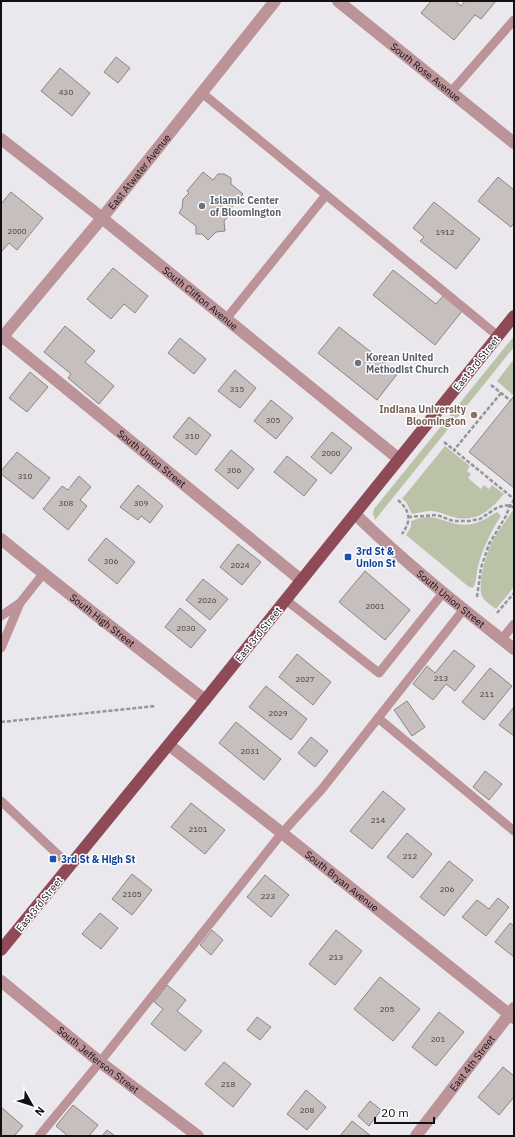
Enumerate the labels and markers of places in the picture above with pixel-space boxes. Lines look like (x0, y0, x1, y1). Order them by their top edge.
place label: Islamic Center of Bloomington (210, 194, 281, 219)
marker: Islamic Center of Bloomington (197, 201, 207, 211)
place label: Korean United Methodist Church (366, 351, 449, 376)
marker: Korean United Methodist Church (353, 358, 363, 368)
place label: Indiana University Bloomington (379, 403, 467, 428)
marker: Indiana University Bloomington (469, 410, 479, 420)
place label: 3rd St & Union St (356, 545, 396, 570)
marker: 3rd St & Union St (343, 552, 353, 562)
place label: 3rd St & High St (61, 853, 136, 866)
marker: 3rd St & High St (48, 854, 58, 864)

